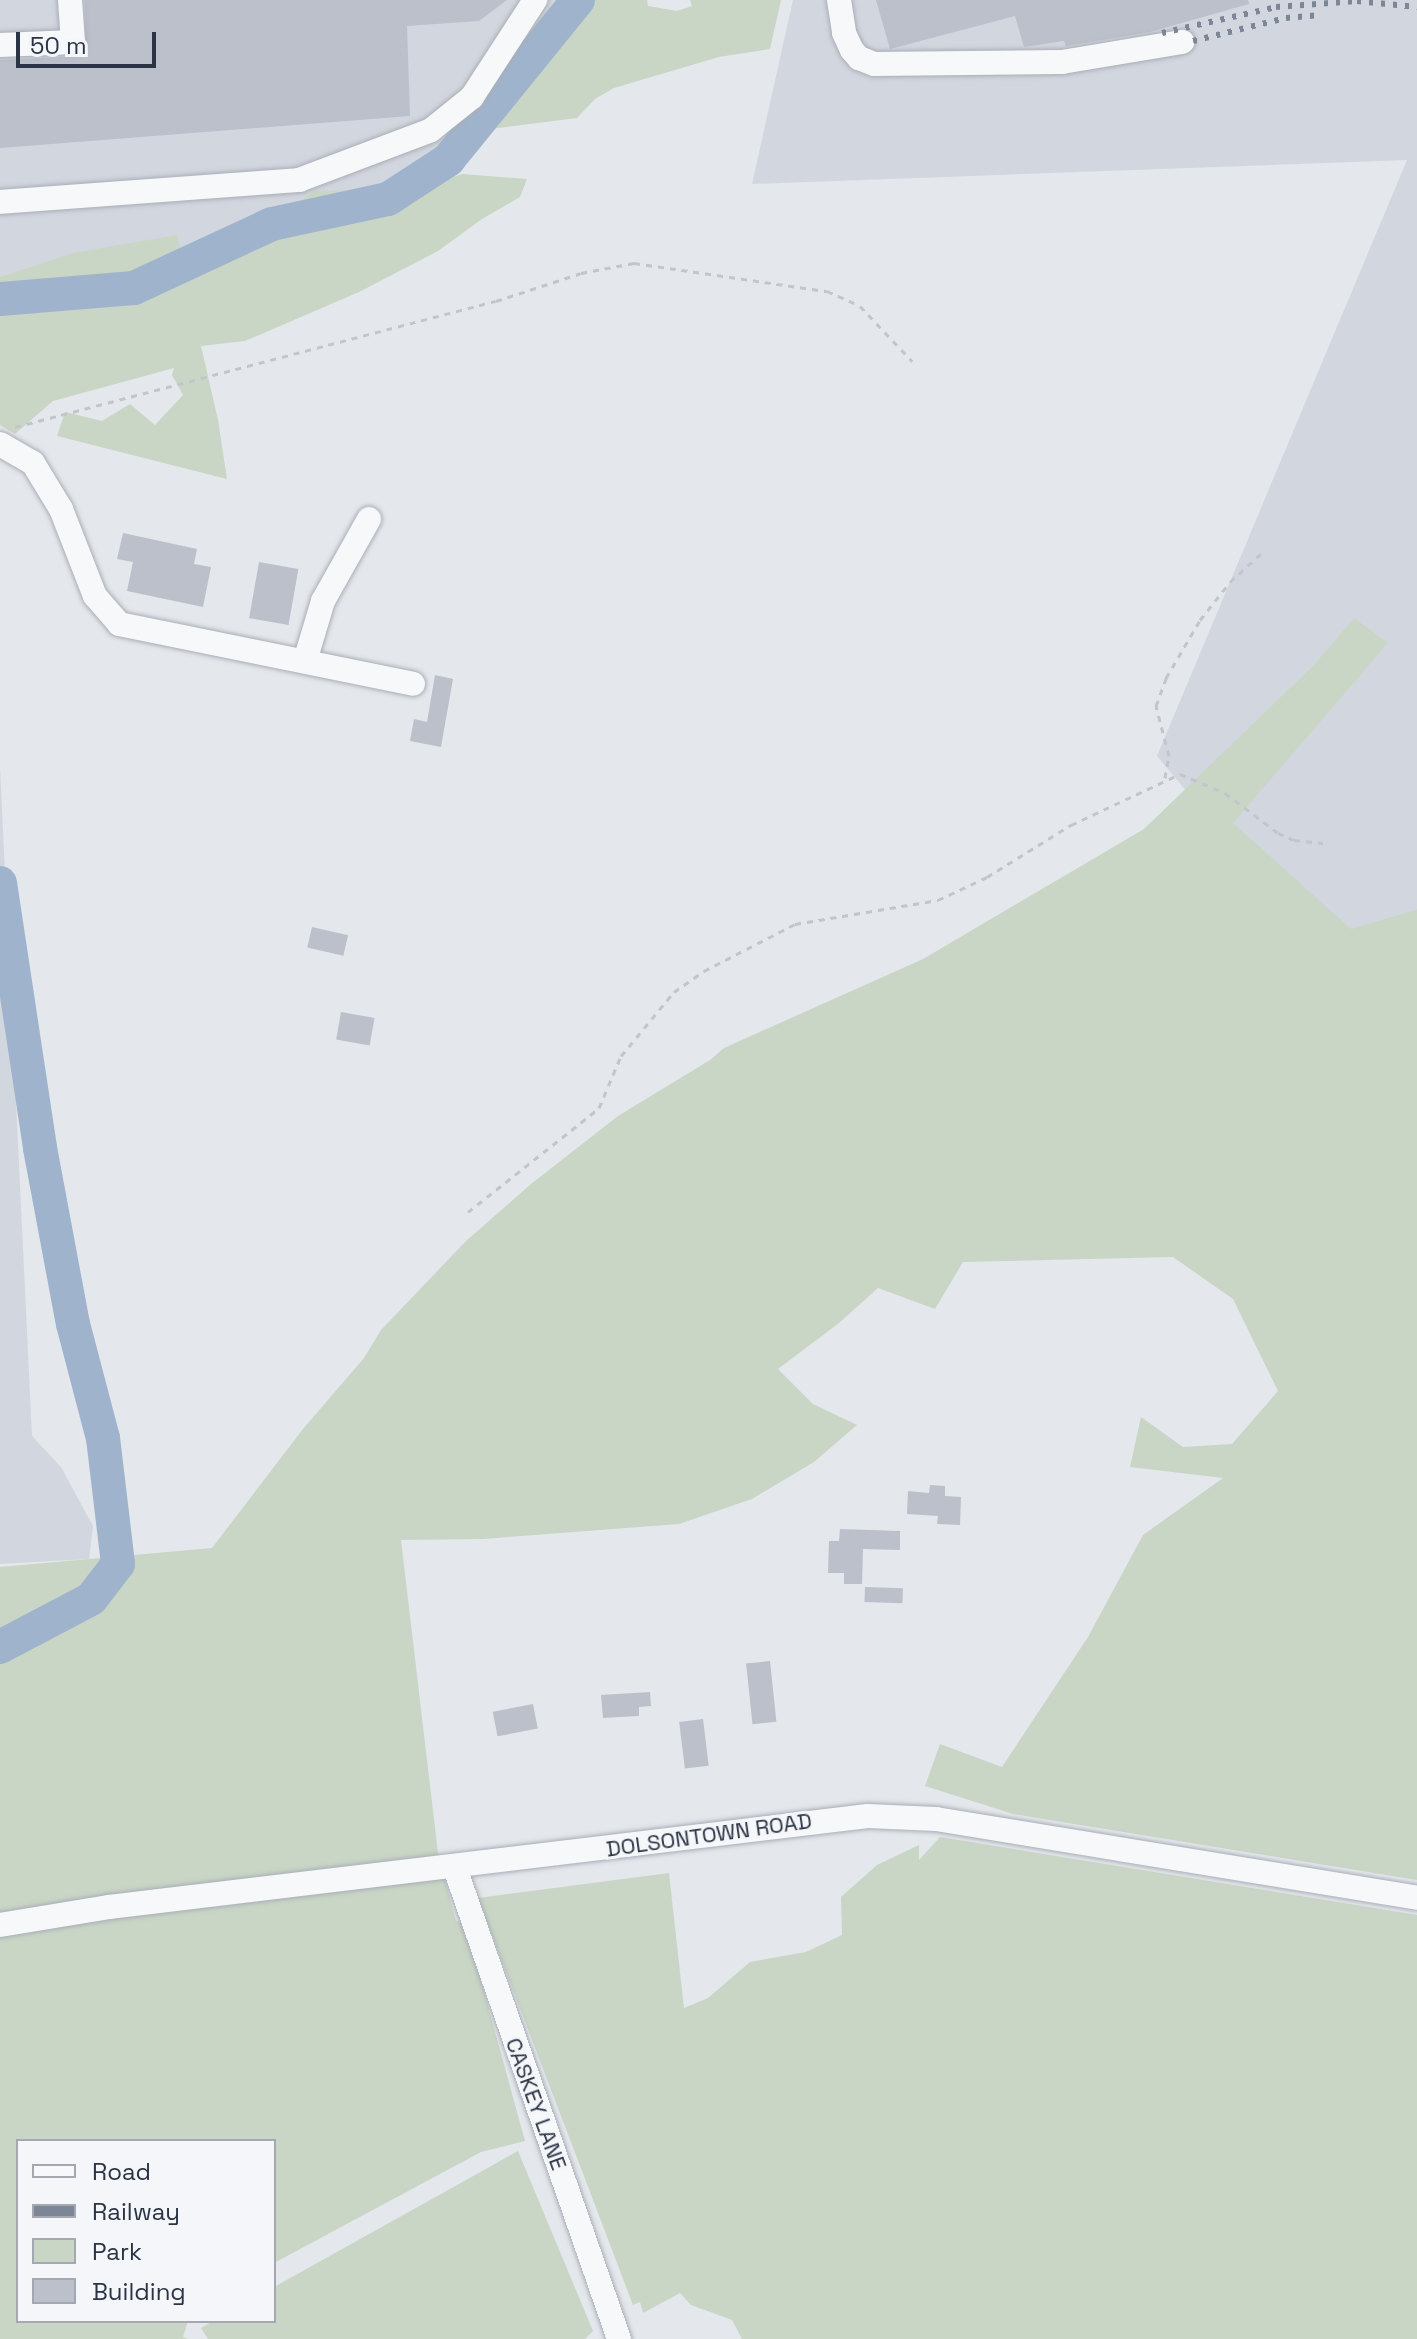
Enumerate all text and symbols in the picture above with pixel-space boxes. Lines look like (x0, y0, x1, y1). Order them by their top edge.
scale bar (20, 16, 160, 66)
text: 50 m (30, 30, 87, 61)
street label: DOLSONTOWN ROAD (605, 1808, 813, 1862)
street label: CASKEY LANE (500, 2034, 572, 2174)
legend (16, 2139, 276, 2323)
text: Road (92, 2156, 151, 2187)
text: Railway (92, 2196, 180, 2227)
text: Park (92, 2236, 142, 2267)
text: Building (92, 2276, 186, 2307)

